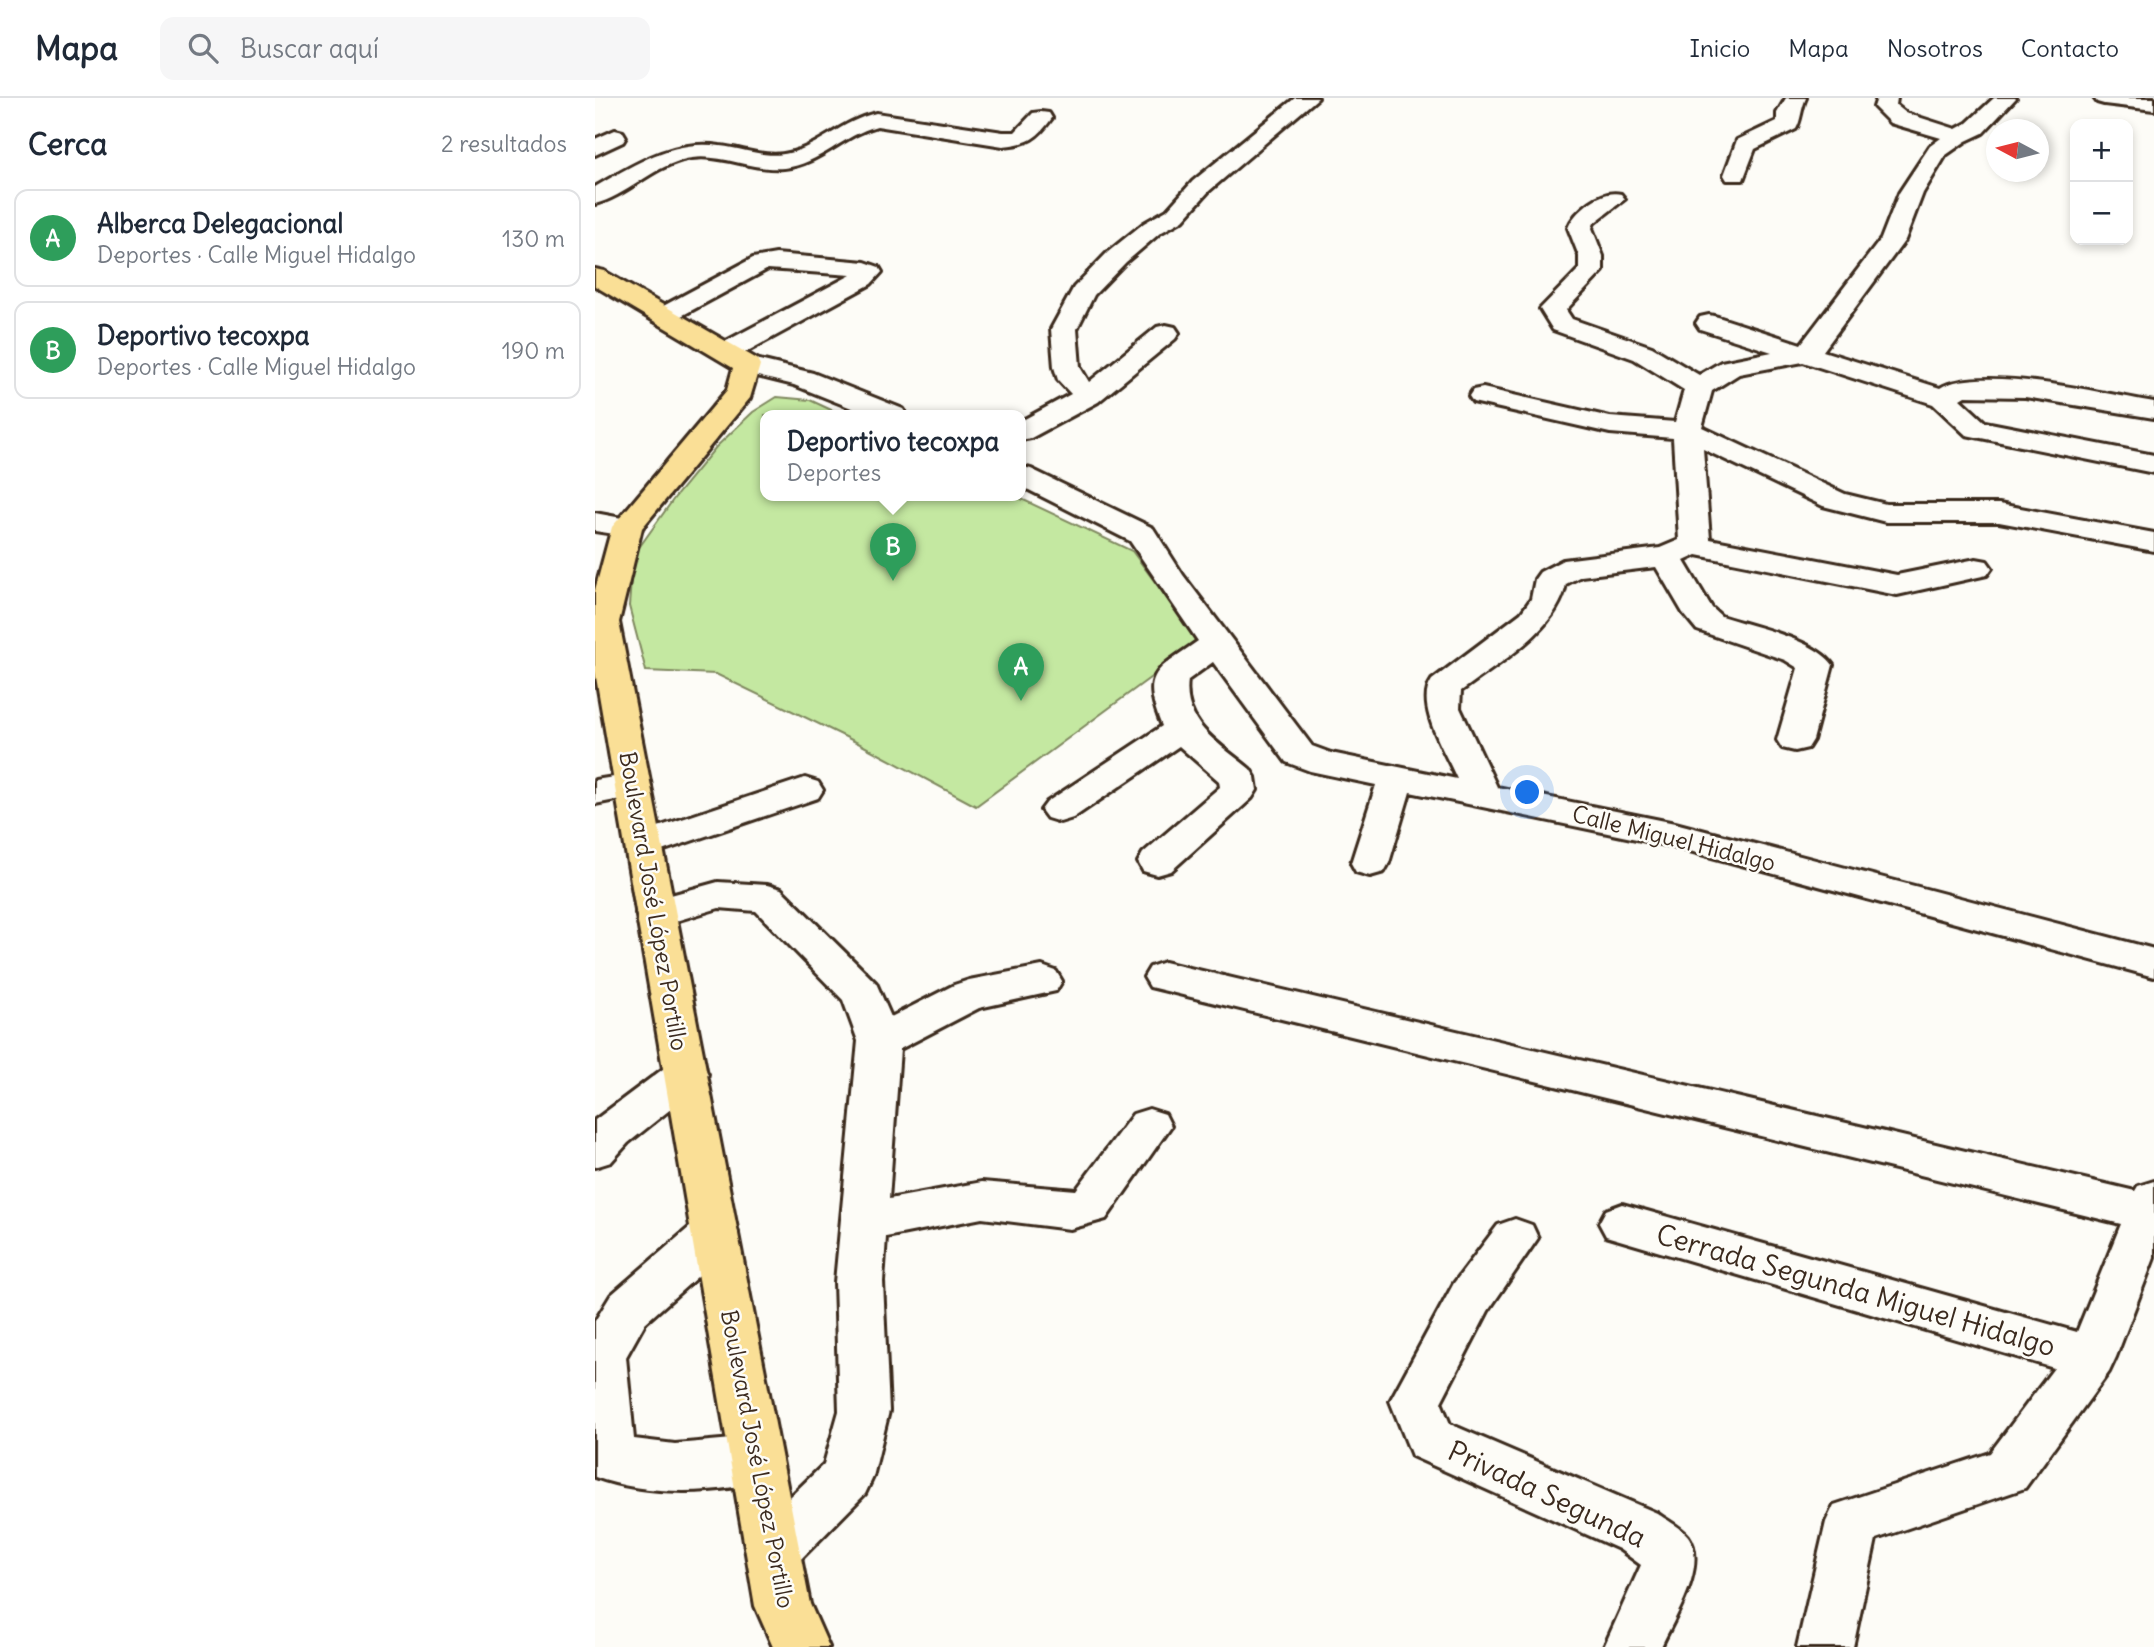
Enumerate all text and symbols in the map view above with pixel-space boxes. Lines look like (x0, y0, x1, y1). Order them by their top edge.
search box (160, 17, 650, 80)
text: Mapa (35, 27, 118, 69)
icon: search (184, 29, 222, 67)
text: Buscar aquí (240, 32, 379, 65)
text: Inicio (1690, 33, 1750, 63)
text: Mapa (1788, 33, 1849, 63)
text: Nosotros (1887, 33, 1983, 63)
text: Contacto (2021, 33, 2119, 63)
north arrow (1986, 119, 2049, 182)
map controls (2070, 119, 2133, 245)
button: + (2070, 119, 2133, 182)
text: Cerca (28, 125, 107, 163)
text: 2 resultados (441, 129, 567, 158)
button: − (2070, 182, 2133, 245)
text: Alberca Delegacional (97, 207, 343, 240)
text: A (46, 224, 60, 253)
text: 130 m (502, 224, 565, 253)
text: Deportes · Calle Miguel Hidalgo (97, 240, 416, 269)
text: Deportivo tecoxpa (97, 319, 310, 352)
text: B (45, 336, 61, 365)
text: 190 m (502, 336, 565, 365)
text: Deportes · Calle Miguel Hidalgo (97, 352, 416, 381)
popup (760, 410, 1026, 501)
text: Deportivo tecoxpa (787, 425, 999, 458)
text: Deportes (787, 458, 881, 487)
pin: B (870, 523, 916, 581)
pin: A (998, 643, 1044, 701)
street label: Boulevard José López Portillo (613, 749, 695, 1053)
your location (1510, 775, 1544, 809)
street label: Calle Miguel Hidalgo (1569, 799, 1779, 877)
street label: Cerrada Segunda Miguel Hidalgo (1652, 1216, 2060, 1364)
street label: Boulevard José López Portillo (715, 1307, 801, 1611)
street label: Privada Segunda (1442, 1432, 1652, 1556)

